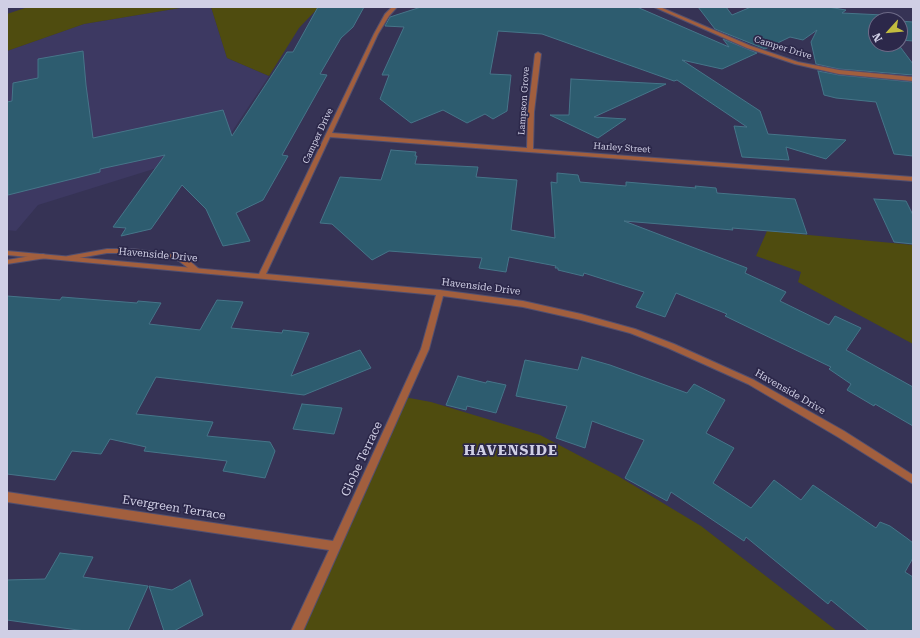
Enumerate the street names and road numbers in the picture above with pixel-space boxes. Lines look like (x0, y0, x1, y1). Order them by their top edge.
street label: Camper Drive (753, 34, 813, 62)
street label: Lampson Grove (516, 66, 532, 136)
street label: Camper Drive (300, 107, 336, 165)
street label: Harley Street (593, 141, 651, 155)
street label: Havenside Drive (118, 246, 198, 264)
street label: Havenside Drive (441, 276, 521, 298)
street label: Havenside Drive (753, 367, 827, 417)
street label: Globe Terrace (338, 419, 386, 499)
street label: Evergreen Terrace (121, 493, 227, 523)

